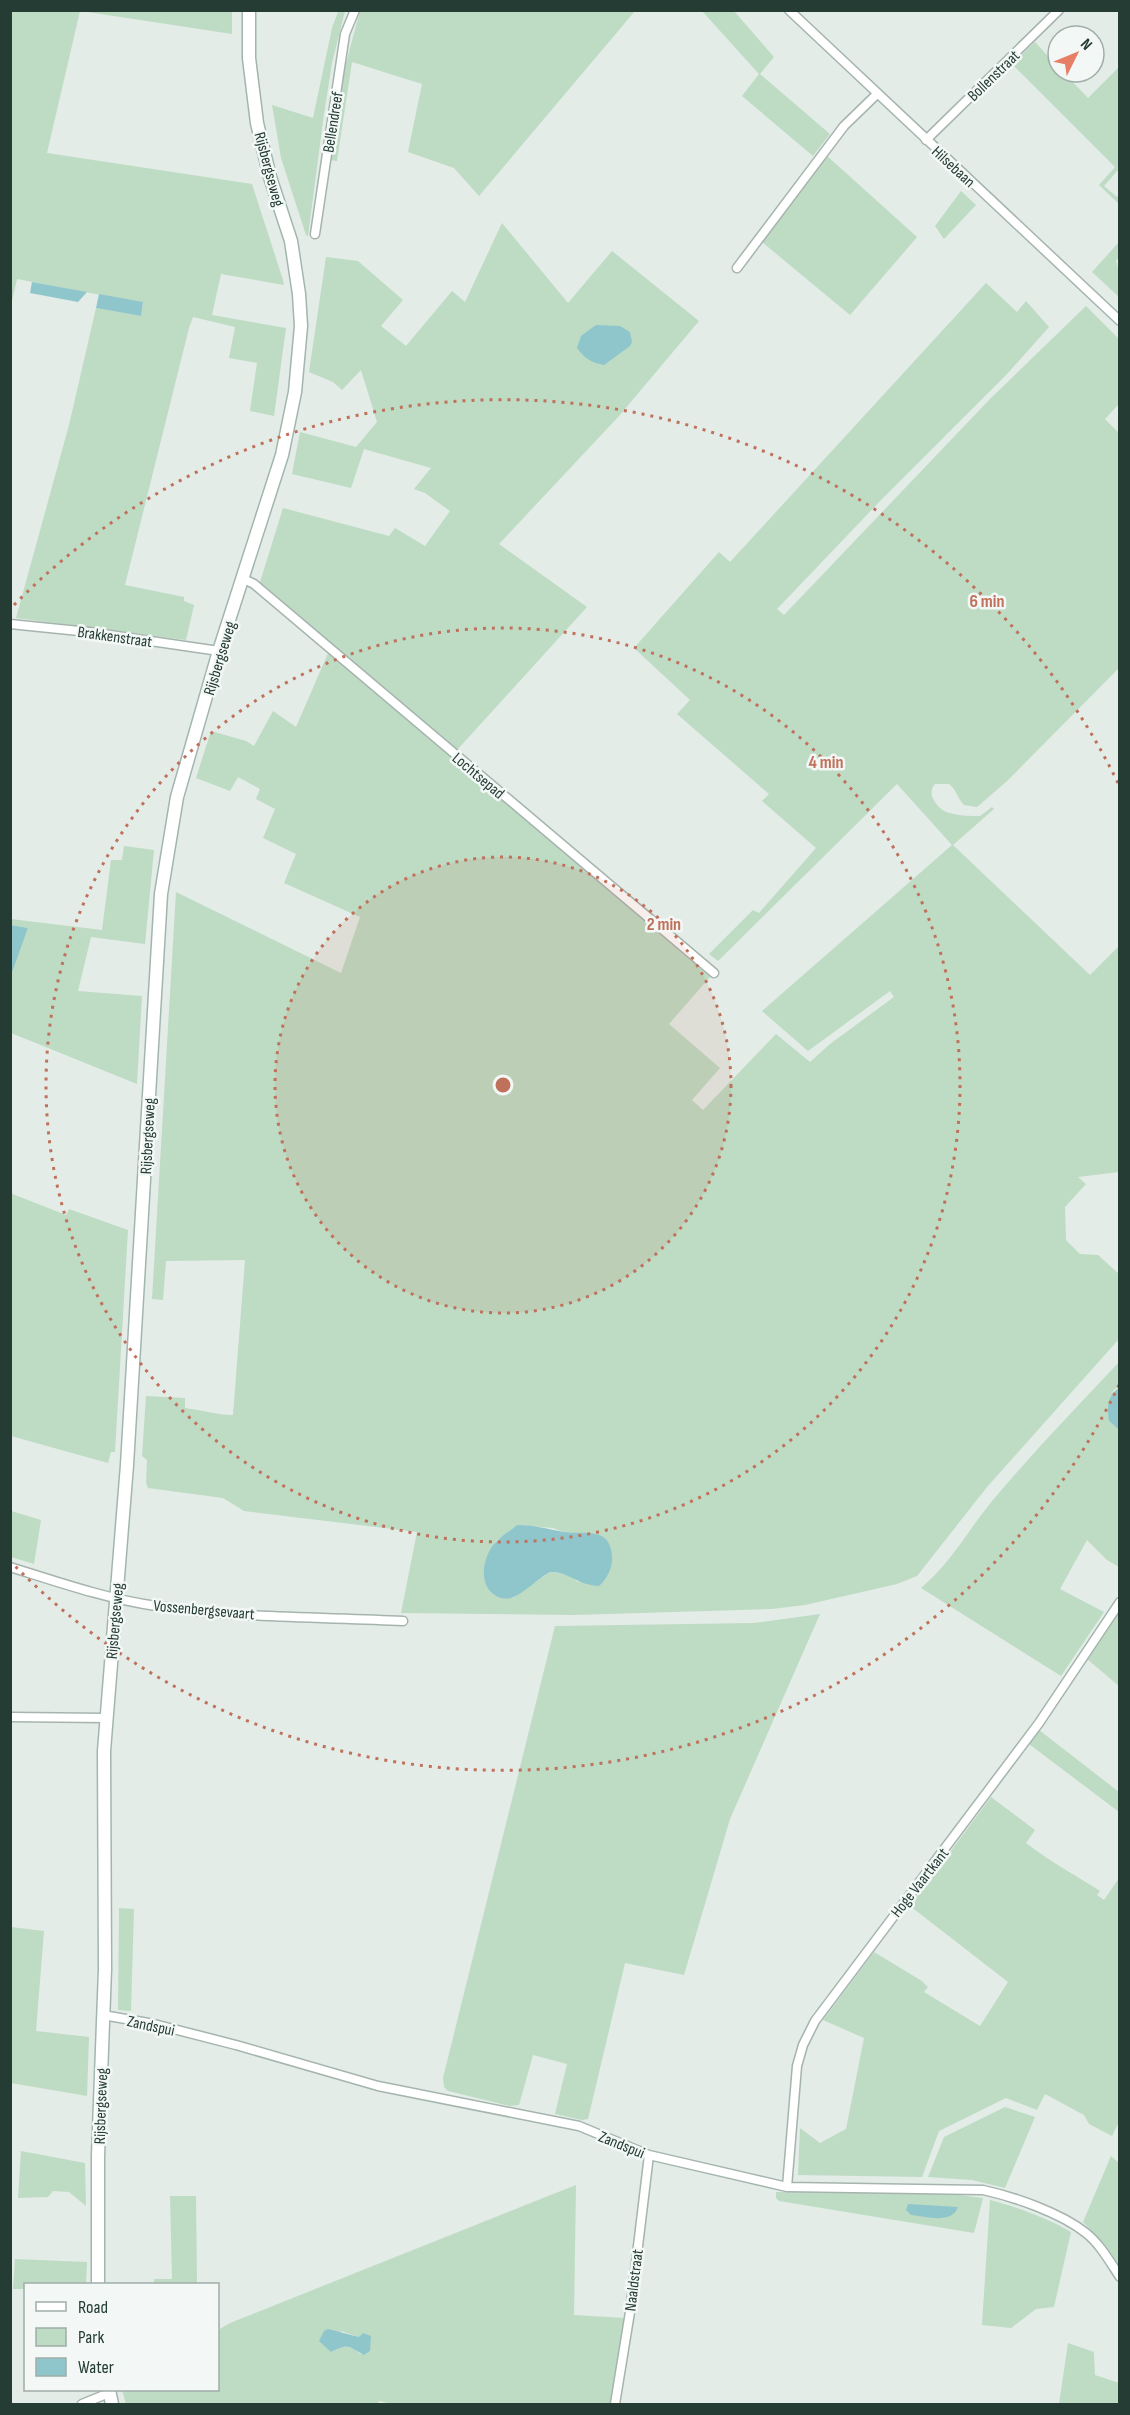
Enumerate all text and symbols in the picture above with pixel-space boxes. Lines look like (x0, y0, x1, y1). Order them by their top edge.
north arrow (1046, 24, 1106, 84)
text: N (1076, 35, 1096, 54)
street label: Bollenstraat (964, 47, 1024, 106)
street label: Bellendreef (319, 90, 348, 154)
street label: Rijsbergseweg (249, 130, 288, 209)
street label: Hilsebaan (927, 142, 978, 192)
text: 6 min (970, 591, 1004, 612)
street label: Rijsbergseweg (200, 619, 241, 698)
street label: Brakkenstraat (76, 623, 153, 652)
street label: Lochtsepad (448, 749, 508, 803)
text: 4 min (809, 752, 843, 773)
text: 2 min (647, 914, 681, 935)
centre of rings (493, 1075, 513, 1095)
street label: Rijsbergseweg (137, 1097, 160, 1175)
street label: Rijsbergseweg (103, 1582, 128, 1660)
street label: Vossenbergsevaart (152, 1597, 255, 1624)
street label: Hoge Vaartkant (887, 1844, 953, 1921)
street label: Zandspui (125, 2012, 176, 2041)
street label: Rijsbergseweg (91, 2068, 112, 2145)
street label: Zandspui (596, 2128, 647, 2163)
street label: Naaldstraat (621, 2248, 648, 2312)
legend (24, 2283, 219, 2391)
text: Road (78, 2297, 108, 2318)
text: Park (78, 2327, 104, 2348)
text: Water (78, 2357, 114, 2378)

